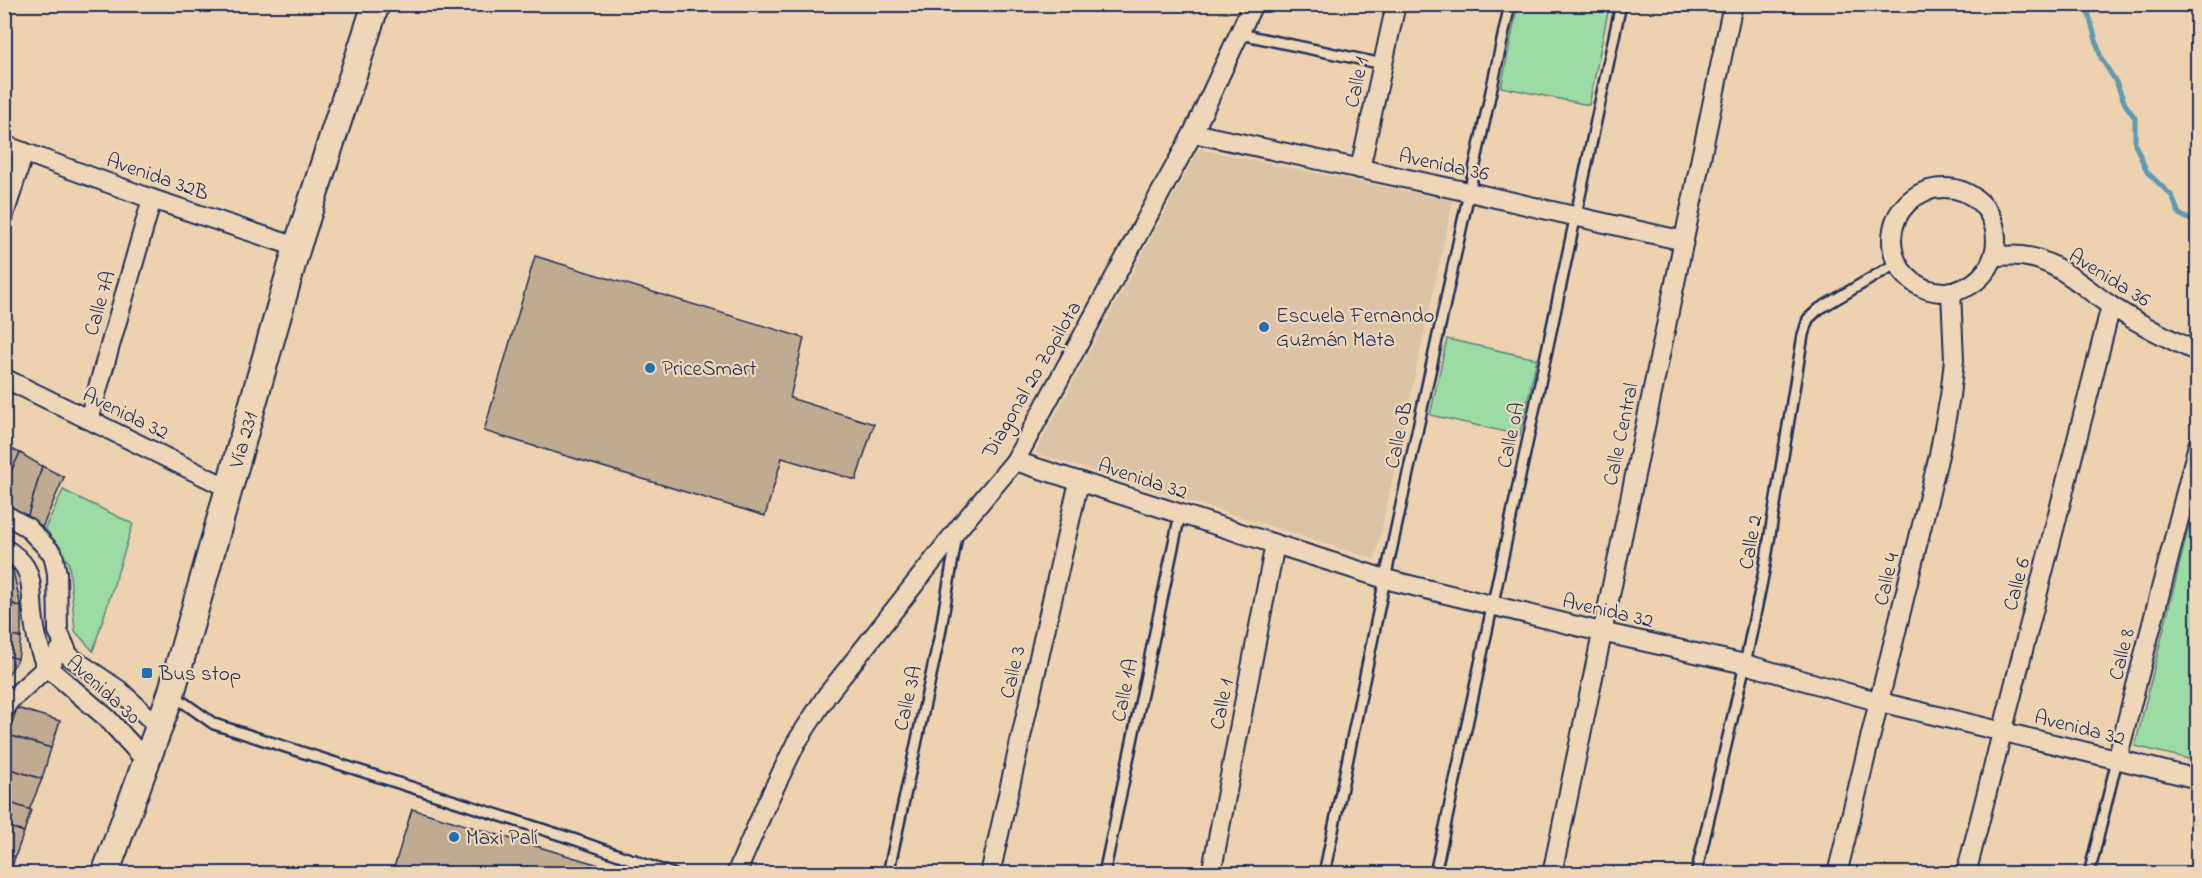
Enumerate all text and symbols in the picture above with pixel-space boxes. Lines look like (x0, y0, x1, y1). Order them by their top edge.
street label: Calle 1 (1338, 54, 1378, 111)
street label: Avenida 36 (1396, 142, 1491, 190)
street label: Avenida 32B (102, 146, 213, 209)
street label: Avenida 36 (2062, 242, 2156, 316)
street label: Calle 7A (77, 268, 124, 339)
street label: Diagonal 20 Zopilota (975, 296, 1092, 466)
place label: Escuela Fernando Guzmán Mata (1276, 302, 1435, 356)
marker: Escuela Fernando Guzmán Mata (1257, 320, 1271, 334)
place label: PriceSmart (662, 355, 757, 385)
marker: PriceSmart (643, 361, 657, 375)
street label: Calle Central (1596, 380, 1647, 489)
street label: Avenida 32 (77, 381, 173, 449)
street label: Calle 0B (1378, 399, 1422, 472)
street label: Calle 0A (1490, 400, 1534, 471)
street label: Vía 231 (222, 408, 267, 473)
street label: Avenida 32 (1094, 451, 1191, 508)
street label: Calle 2 (1732, 513, 1772, 572)
street label: Calle 4 (1867, 550, 1909, 609)
street label: Calle 6 (1996, 555, 2039, 614)
street label: Avenida 32 (1559, 587, 1656, 637)
street label: Calle 8 (2102, 625, 2144, 684)
street label: Calle 3 (993, 643, 1035, 702)
street label: Avenida 30 (59, 649, 147, 732)
street label: Calle 1A (1105, 656, 1147, 725)
place label: Bus stop (158, 660, 241, 690)
street label: Calle 3A (887, 663, 931, 734)
marker: Bus stop (140, 666, 154, 680)
street label: Calle 1 (1203, 676, 1243, 732)
street label: Avenida 32 (2031, 703, 2128, 755)
place label: Maxi Palí (466, 824, 538, 854)
marker: Maxi Palí (447, 830, 461, 844)

